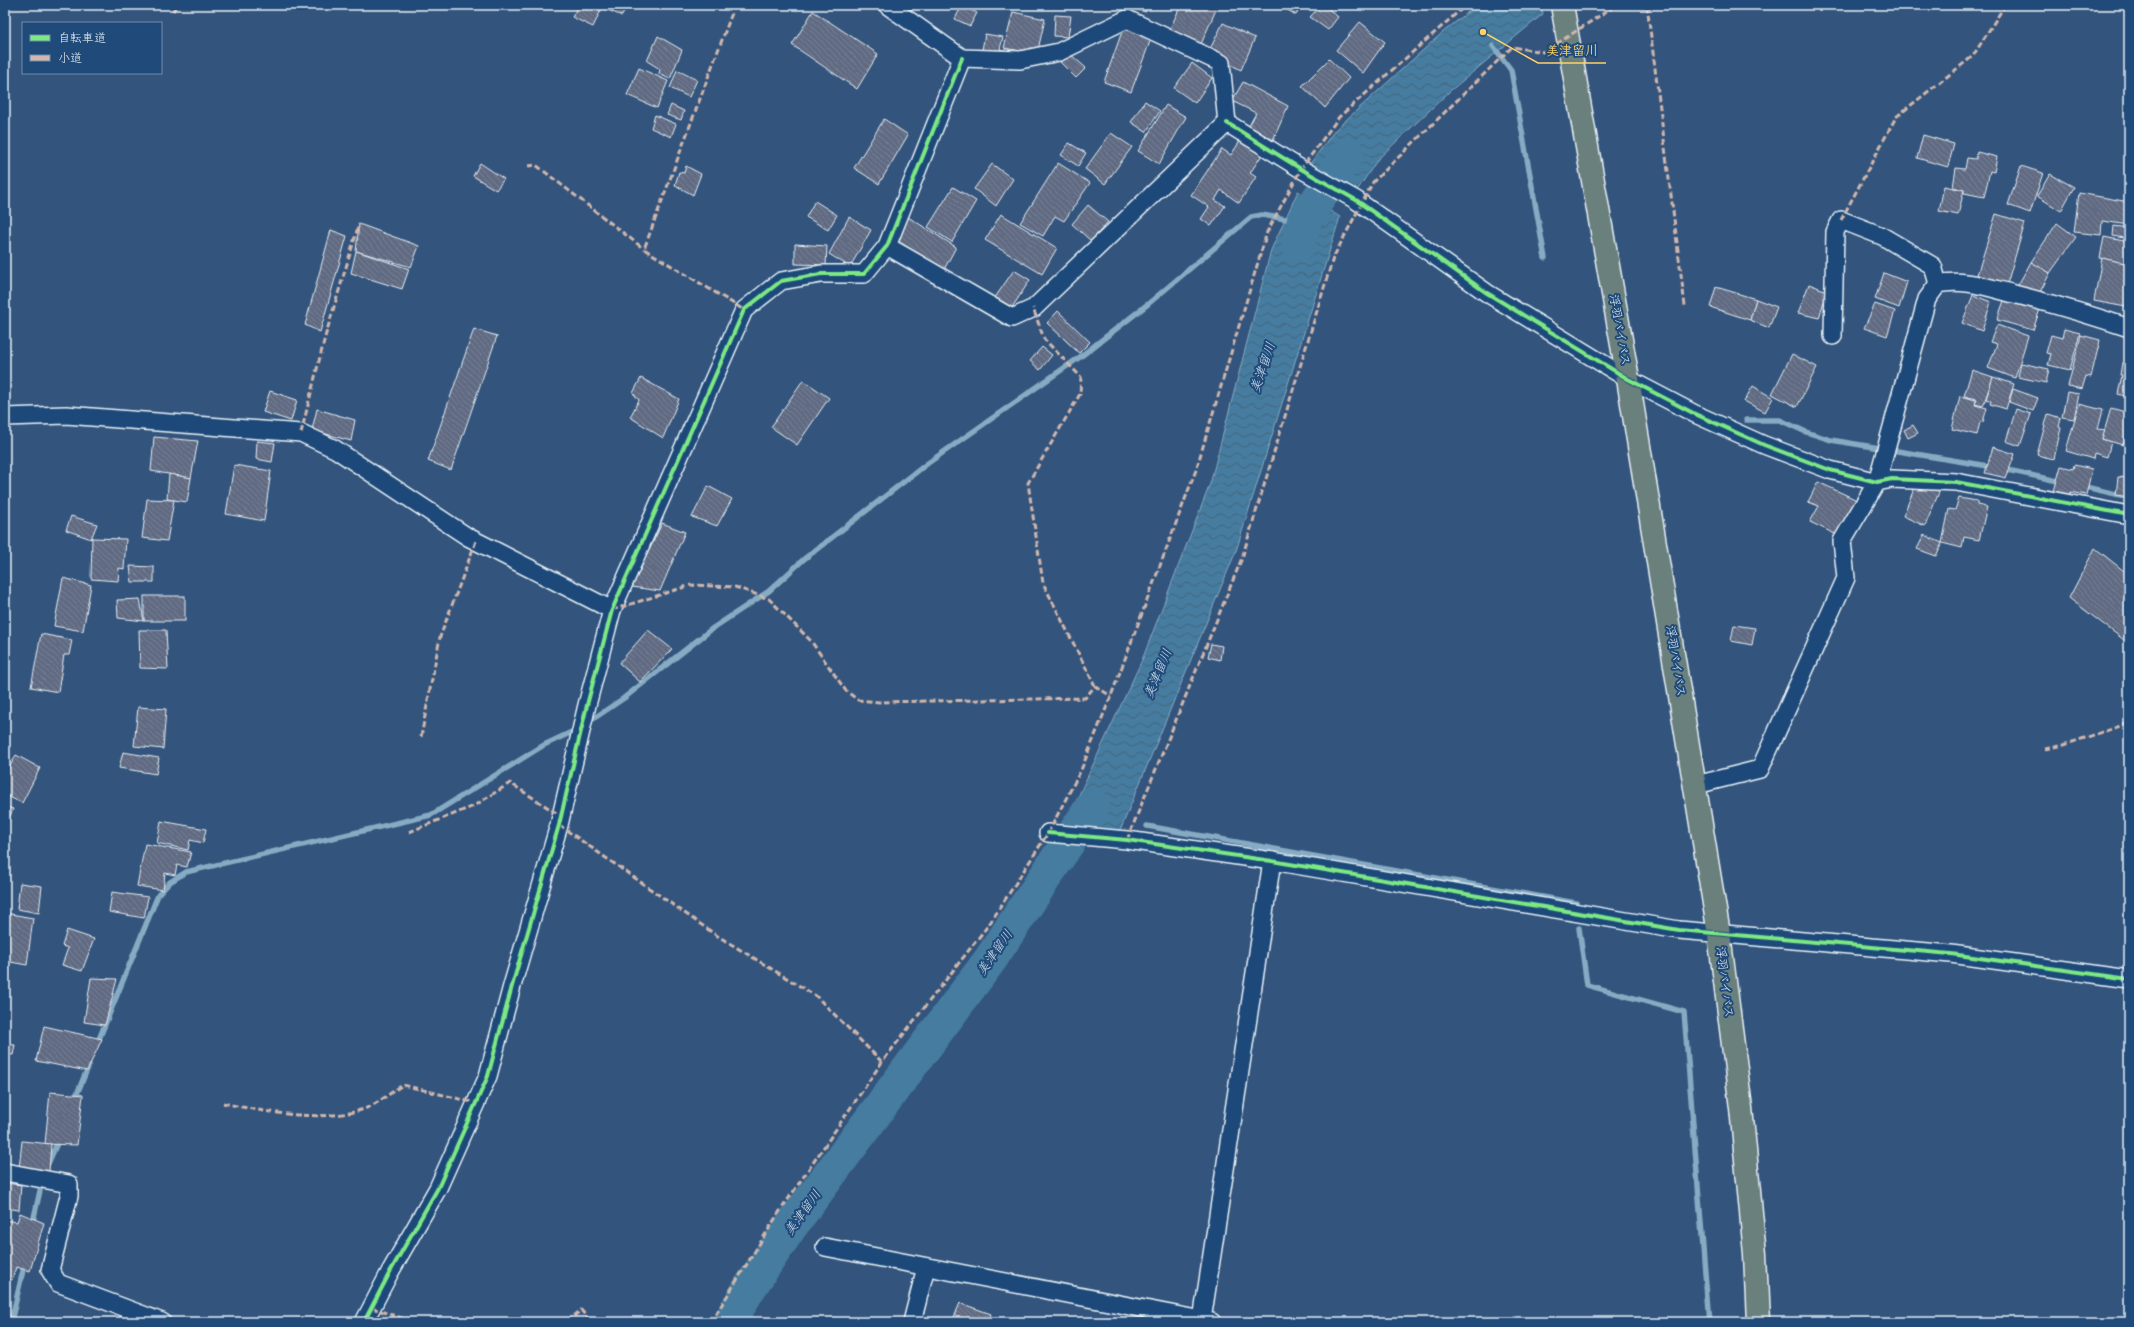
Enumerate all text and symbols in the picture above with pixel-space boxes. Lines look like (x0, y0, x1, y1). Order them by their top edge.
legend (22, 22, 162, 74)
text: 自転車道 (58, 32, 106, 47)
callout: 美津留川 (1538, 38, 1606, 63)
text: 美津留川 (1546, 44, 1598, 60)
text: 小道 (58, 52, 82, 67)
street label: 浮羽バイパス (1605, 294, 1632, 367)
water label: 美津留川 (1248, 340, 1280, 395)
street label: 浮羽バイパス (1661, 625, 1688, 698)
water label: 美津留川 (1141, 647, 1176, 701)
water label: 美津留川 (974, 927, 1017, 979)
street label: 浮羽バイパス (1712, 946, 1735, 1019)
water label: 美津留川 (782, 1187, 825, 1239)

